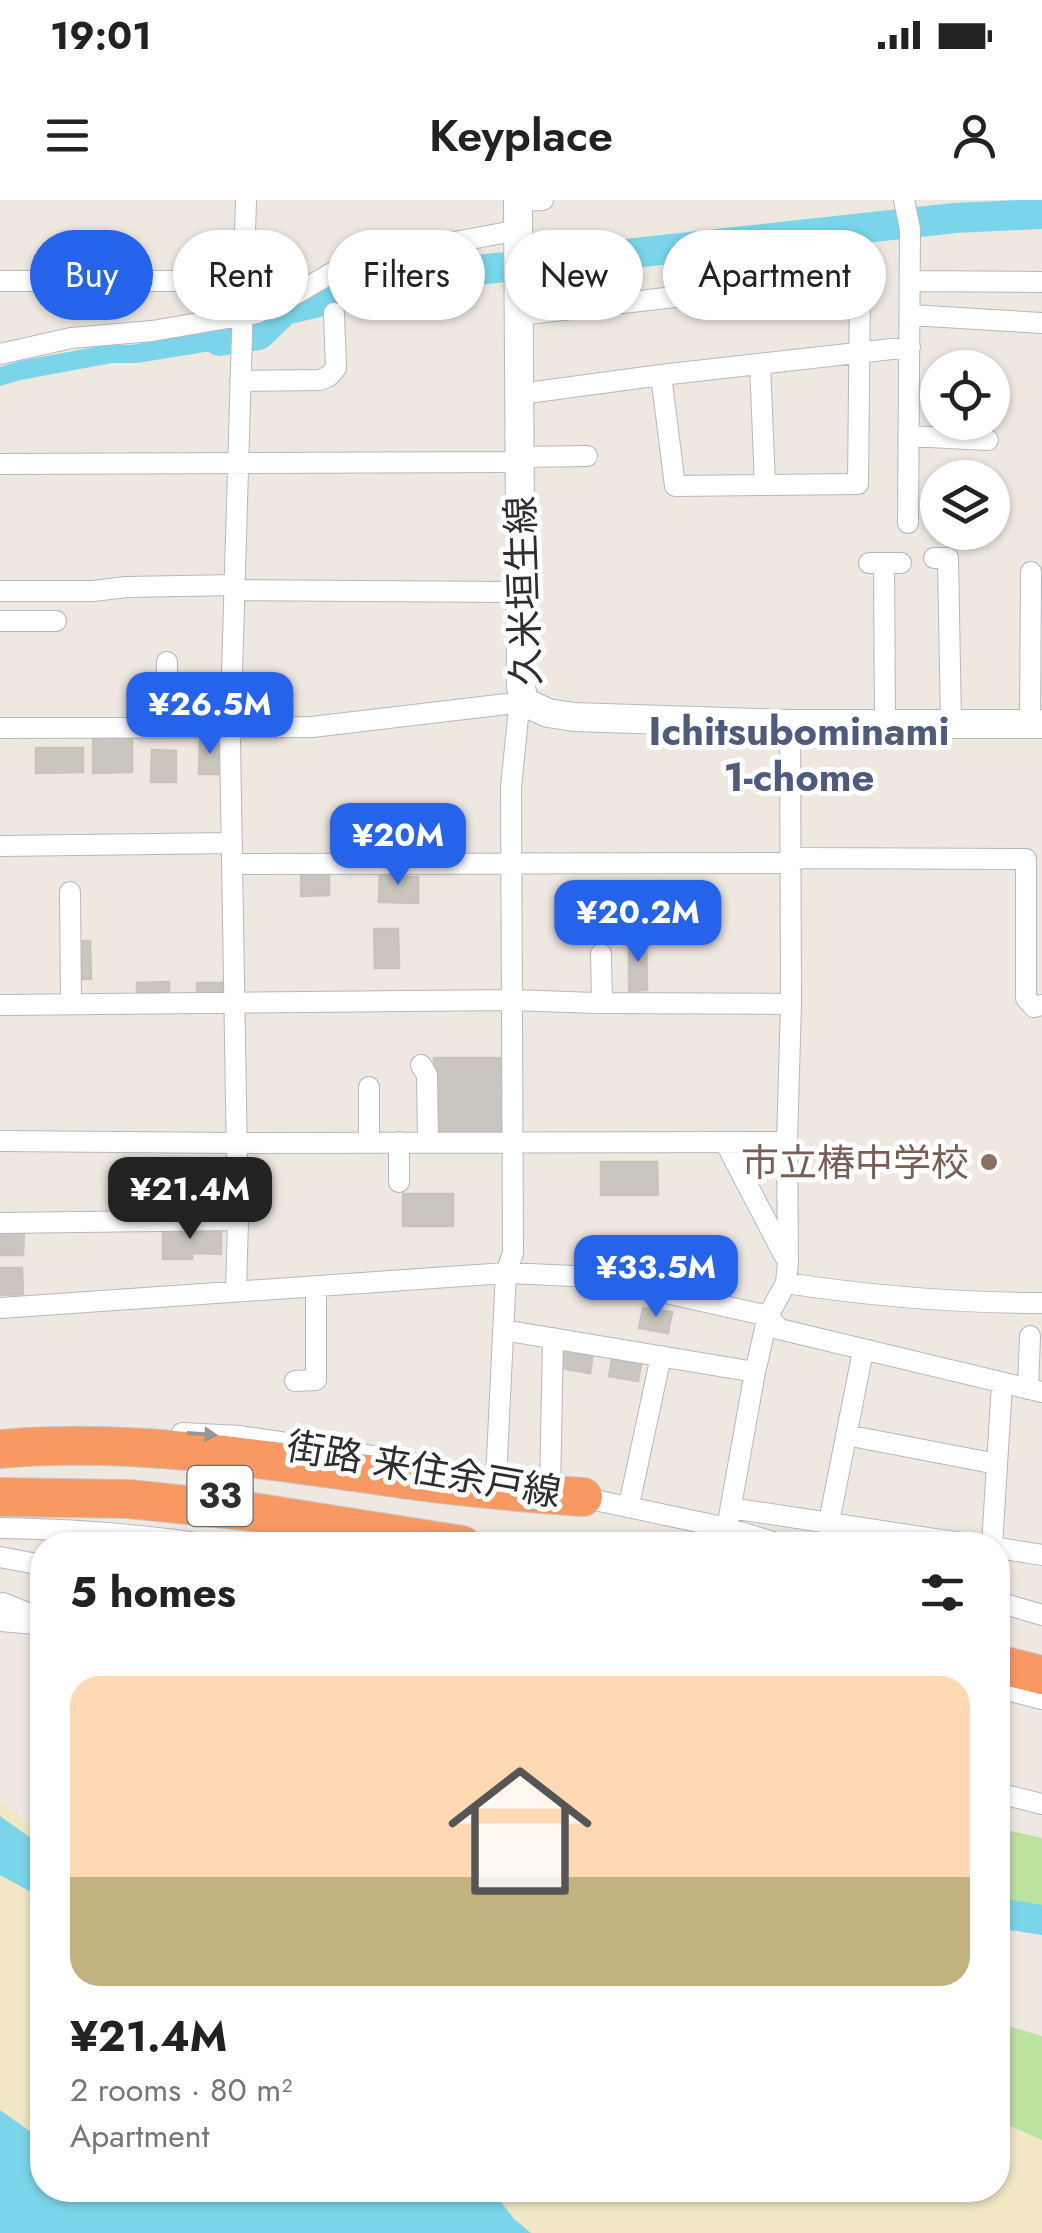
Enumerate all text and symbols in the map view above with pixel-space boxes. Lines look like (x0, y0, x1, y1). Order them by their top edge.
text: 19:01 (50, 8, 152, 63)
text: Keyplace (429, 103, 613, 168)
icon: menu (40, 108, 95, 163)
icon: person (947, 108, 1002, 163)
chip: Buy (30, 230, 153, 320)
chip: Rent (173, 230, 308, 320)
chip: Filters (328, 230, 485, 320)
chip: New (505, 230, 643, 320)
chip: Apartment (663, 230, 886, 320)
map controls (920, 350, 1010, 550)
button: locate (920, 350, 1010, 440)
button: layers (920, 460, 1010, 550)
street label: 久米垣生線 (492, 495, 554, 687)
pin: ¥26.5M (129, 672, 291, 757)
text: ¥26.5M (148, 681, 272, 727)
district label: Ichitsubominami 1-chome (649, 702, 949, 806)
pin: ¥20M (339, 803, 457, 888)
text: ¥20M (352, 812, 444, 858)
pin: ¥20.2M (557, 880, 719, 965)
text: ¥20.2M (576, 889, 700, 935)
place label: 市立椿中学校 (741, 1135, 969, 1190)
marker: 市立椿中学校 (978, 1151, 1000, 1173)
pin: ¥21.4M (109, 1157, 271, 1242)
text: ¥21.4M (130, 1166, 250, 1212)
pin: ¥33.5M (575, 1235, 737, 1320)
text: ¥33.5M (596, 1244, 716, 1290)
street label: 街路 来住余戸線 (283, 1418, 565, 1520)
one-way arrow (187, 1426, 219, 1442)
road number: 33 (188, 1466, 252, 1526)
text: 5 homes (70, 1562, 236, 1623)
icon: filters (915, 1565, 970, 1620)
icon: home (430, 1741, 610, 1921)
text: ¥21.4M (70, 2006, 227, 2067)
text: 2 rooms · 80 m² (70, 2067, 292, 2113)
text: Apartment (70, 2113, 209, 2159)

